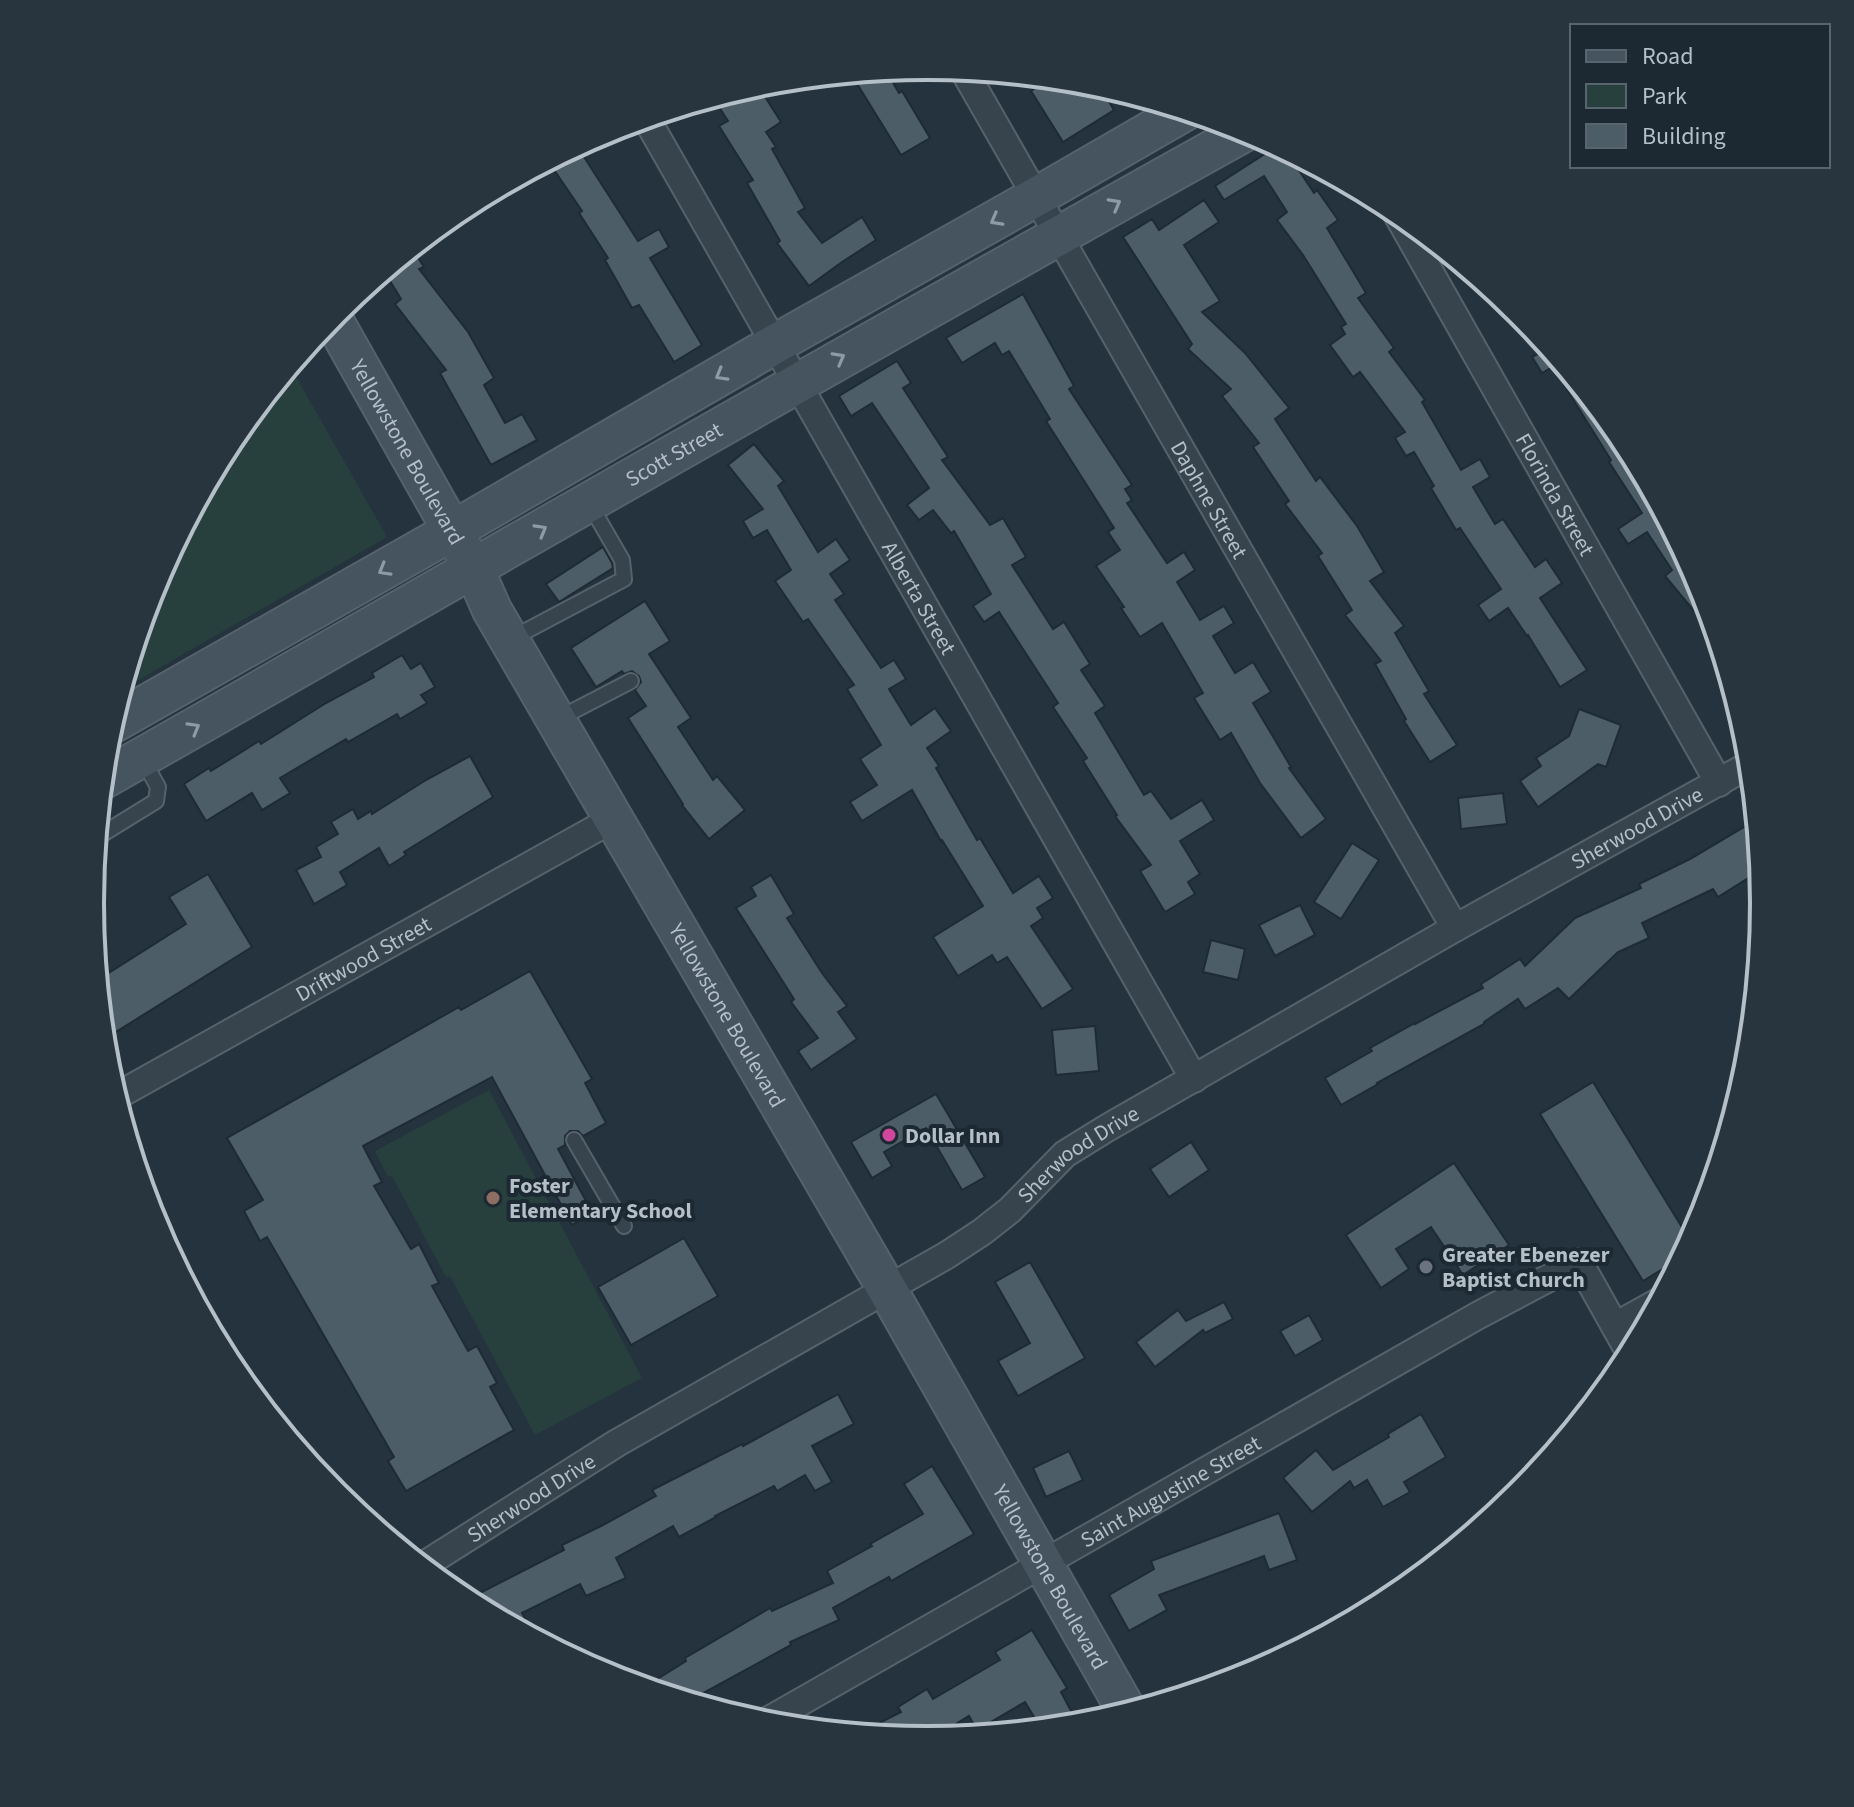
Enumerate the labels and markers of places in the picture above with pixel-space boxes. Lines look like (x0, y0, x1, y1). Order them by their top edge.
place label: Dollar Inn (905, 1120, 1000, 1152)
marker: Dollar Inn (880, 1126, 898, 1144)
place label: Foster Elementary School (509, 1170, 692, 1227)
marker: Foster Elementary School (484, 1189, 502, 1207)
place label: Greater Ebenezer Baptist Church (1442, 1239, 1610, 1296)
marker: Greater Ebenezer Baptist Church (1417, 1258, 1435, 1276)

